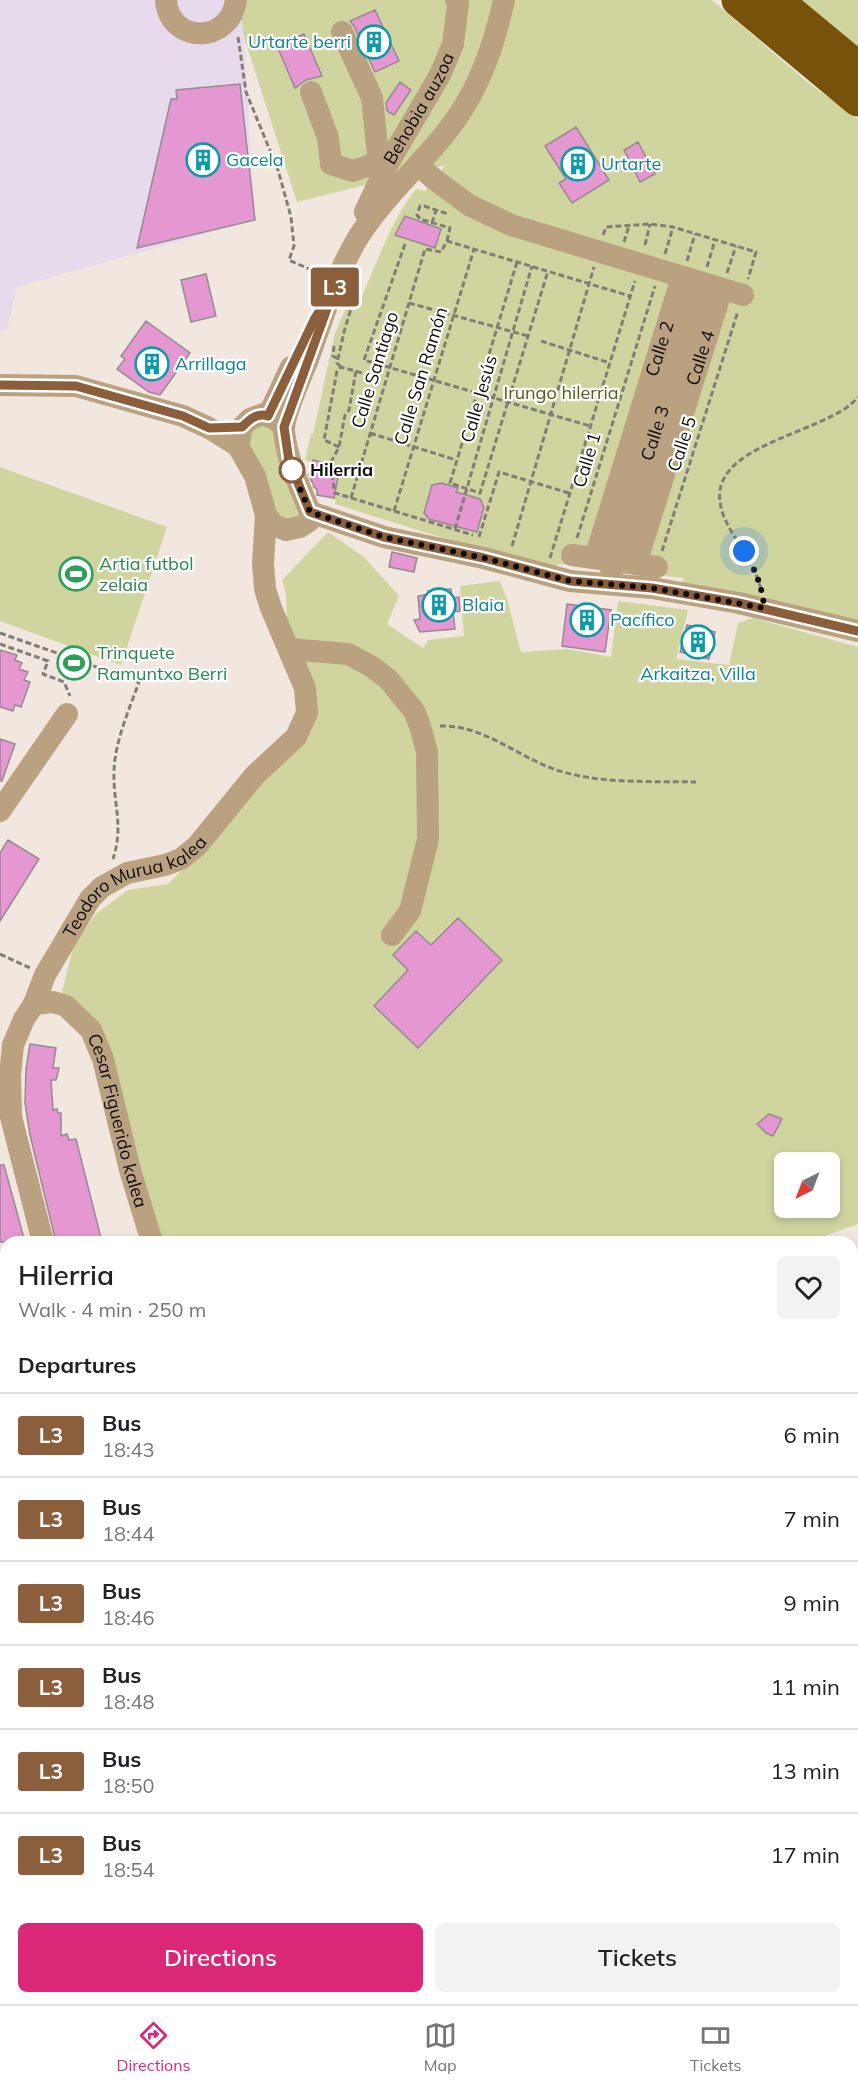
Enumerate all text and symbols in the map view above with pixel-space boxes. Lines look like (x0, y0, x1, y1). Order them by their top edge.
building icon: Urtarte berri (356, 24, 392, 60)
place label: Urtarte berri (248, 30, 351, 53)
street label: Behobia auzoa (378, 49, 459, 168)
building icon: Gacela (185, 142, 221, 178)
building icon: Urtarte (560, 146, 596, 182)
place label: Gacela (226, 148, 284, 171)
place label: Urtarte (601, 152, 661, 175)
line badge: L3 (308, 268, 362, 306)
text: L3 (323, 274, 347, 300)
street label: Calle San Ramón (389, 304, 452, 448)
street label: Calle Santiago (346, 309, 403, 431)
street label: Calle 2 (640, 318, 679, 379)
street label: Calle 4 (681, 327, 719, 388)
building icon: Arrillaga (134, 346, 170, 382)
place label: Arrillaga (175, 352, 247, 375)
street label: Calle Jesús (455, 352, 502, 445)
park label: Irungo hilerria (503, 381, 619, 404)
street label: Calle 3 (635, 403, 674, 464)
street label: Calle 5 (662, 413, 701, 474)
street label: Calle 1 (567, 429, 606, 490)
marker: Hilerria (279, 457, 305, 483)
place label: Hilerria (310, 458, 373, 481)
your location (729, 536, 759, 566)
place label: Artia futbol zelaia (99, 552, 193, 596)
sports icon: Artia futbol zelaia (58, 556, 94, 592)
building icon: Blaia (421, 587, 457, 623)
place label: Blaia (462, 593, 504, 616)
building icon: Pacífico (569, 602, 605, 638)
place label: Pacífico (610, 608, 675, 631)
building icon: Arkaitza, Villa (680, 624, 716, 660)
place label: Trinquete Ramuntxo Berri (97, 641, 227, 685)
sports icon: Trinquete Ramuntxo Berri (56, 645, 92, 681)
place label: Arkaitza, Villa (640, 662, 756, 685)
street label: Teodoro Murua kalea (58, 831, 212, 942)
street label: Cesar Figuerido kalea (83, 1030, 153, 1210)
north arrow (774, 1152, 840, 1218)
map controls (774, 1152, 840, 1218)
button: heart (777, 1256, 840, 1319)
text: Hilerria (18, 1257, 114, 1292)
text: Walk · 4 min · 250 m (18, 1297, 206, 1322)
text: Departures (18, 1351, 136, 1379)
text: Bus (102, 1409, 141, 1437)
text: 6 min (784, 1421, 840, 1449)
text: L3 (39, 1422, 63, 1448)
text: 18:43 (102, 1437, 155, 1462)
text: Bus (102, 1493, 141, 1521)
text: 7 min (784, 1505, 840, 1533)
text: L3 (39, 1506, 63, 1532)
text: 18:44 (102, 1521, 155, 1546)
text: Bus (102, 1577, 141, 1605)
text: 9 min (784, 1589, 840, 1617)
text: L3 (39, 1590, 63, 1616)
text: 18:46 (102, 1605, 155, 1630)
text: Bus (102, 1661, 141, 1689)
text: 11 min (770, 1673, 840, 1701)
text: L3 (39, 1674, 63, 1700)
text: 18:48 (102, 1689, 155, 1714)
text: Bus (102, 1745, 141, 1773)
text: 13 min (770, 1757, 840, 1785)
text: L3 (39, 1758, 63, 1784)
text: 18:50 (102, 1773, 155, 1798)
text: Bus (102, 1829, 141, 1857)
text: 17 min (770, 1841, 840, 1869)
text: L3 (39, 1842, 63, 1868)
text: 18:54 (102, 1857, 155, 1882)
button: Directions (18, 1923, 423, 1992)
button: Tickets (435, 1923, 840, 1992)
tab: Directions (117, 2019, 191, 2075)
tab: Map (424, 2019, 457, 2075)
tab: Tickets (690, 2019, 741, 2075)

